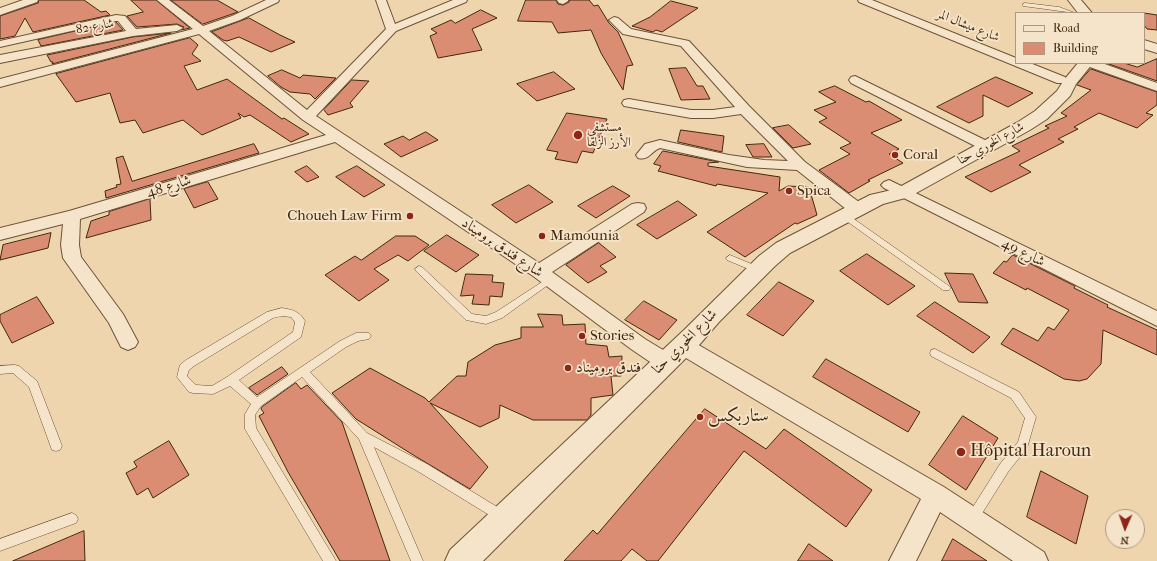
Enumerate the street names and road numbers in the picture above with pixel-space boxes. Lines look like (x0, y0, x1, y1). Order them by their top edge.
street label: شارع ميشال المر (934, 6, 1002, 46)
street label: شارع 82 (75, 16, 115, 38)
street label: شارع الخوري حنا (955, 119, 1027, 169)
street label: شارع 48 (145, 172, 193, 202)
street label: شارع فندق بروميناد (458, 214, 546, 282)
street label: شارع 49 (998, 235, 1048, 271)
street label: شارع الخوري حنا (649, 306, 721, 378)

